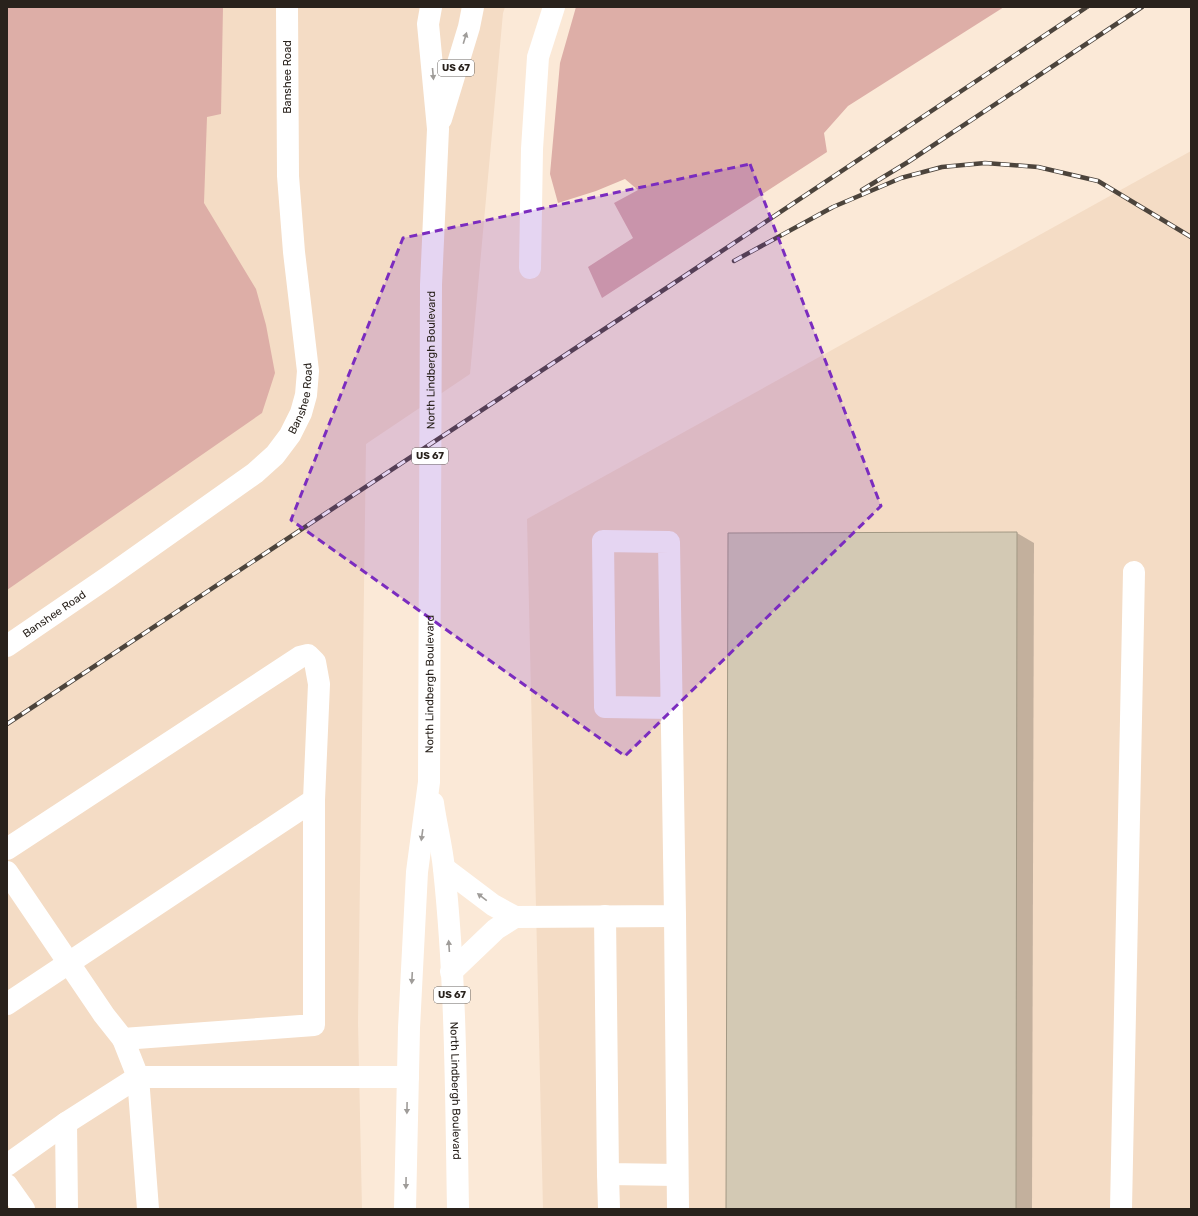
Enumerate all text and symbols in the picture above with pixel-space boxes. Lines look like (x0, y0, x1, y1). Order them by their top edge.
one-way arrow (462, 32, 468, 44)
street label: Banshee Road (281, 40, 294, 114)
road number: US 67 (438, 60, 474, 76)
one-way arrow (429, 68, 436, 80)
street label: North Lindbergh Boulevard (424, 291, 437, 429)
street label: Banshee Road (285, 362, 315, 436)
road number: US 67 (412, 448, 448, 464)
street label: Banshee Road (20, 588, 88, 640)
street label: North Lindbergh Boulevard (423, 615, 436, 753)
one-way arrow (419, 829, 425, 841)
one-way arrow (477, 893, 487, 901)
one-way arrow (446, 940, 453, 952)
one-way arrow (408, 972, 415, 984)
road number: US 67 (434, 987, 470, 1003)
street label: North Lindbergh Boulevard (448, 1021, 464, 1160)
one-way arrow (404, 1102, 410, 1115)
one-way arrow (403, 1177, 409, 1190)

